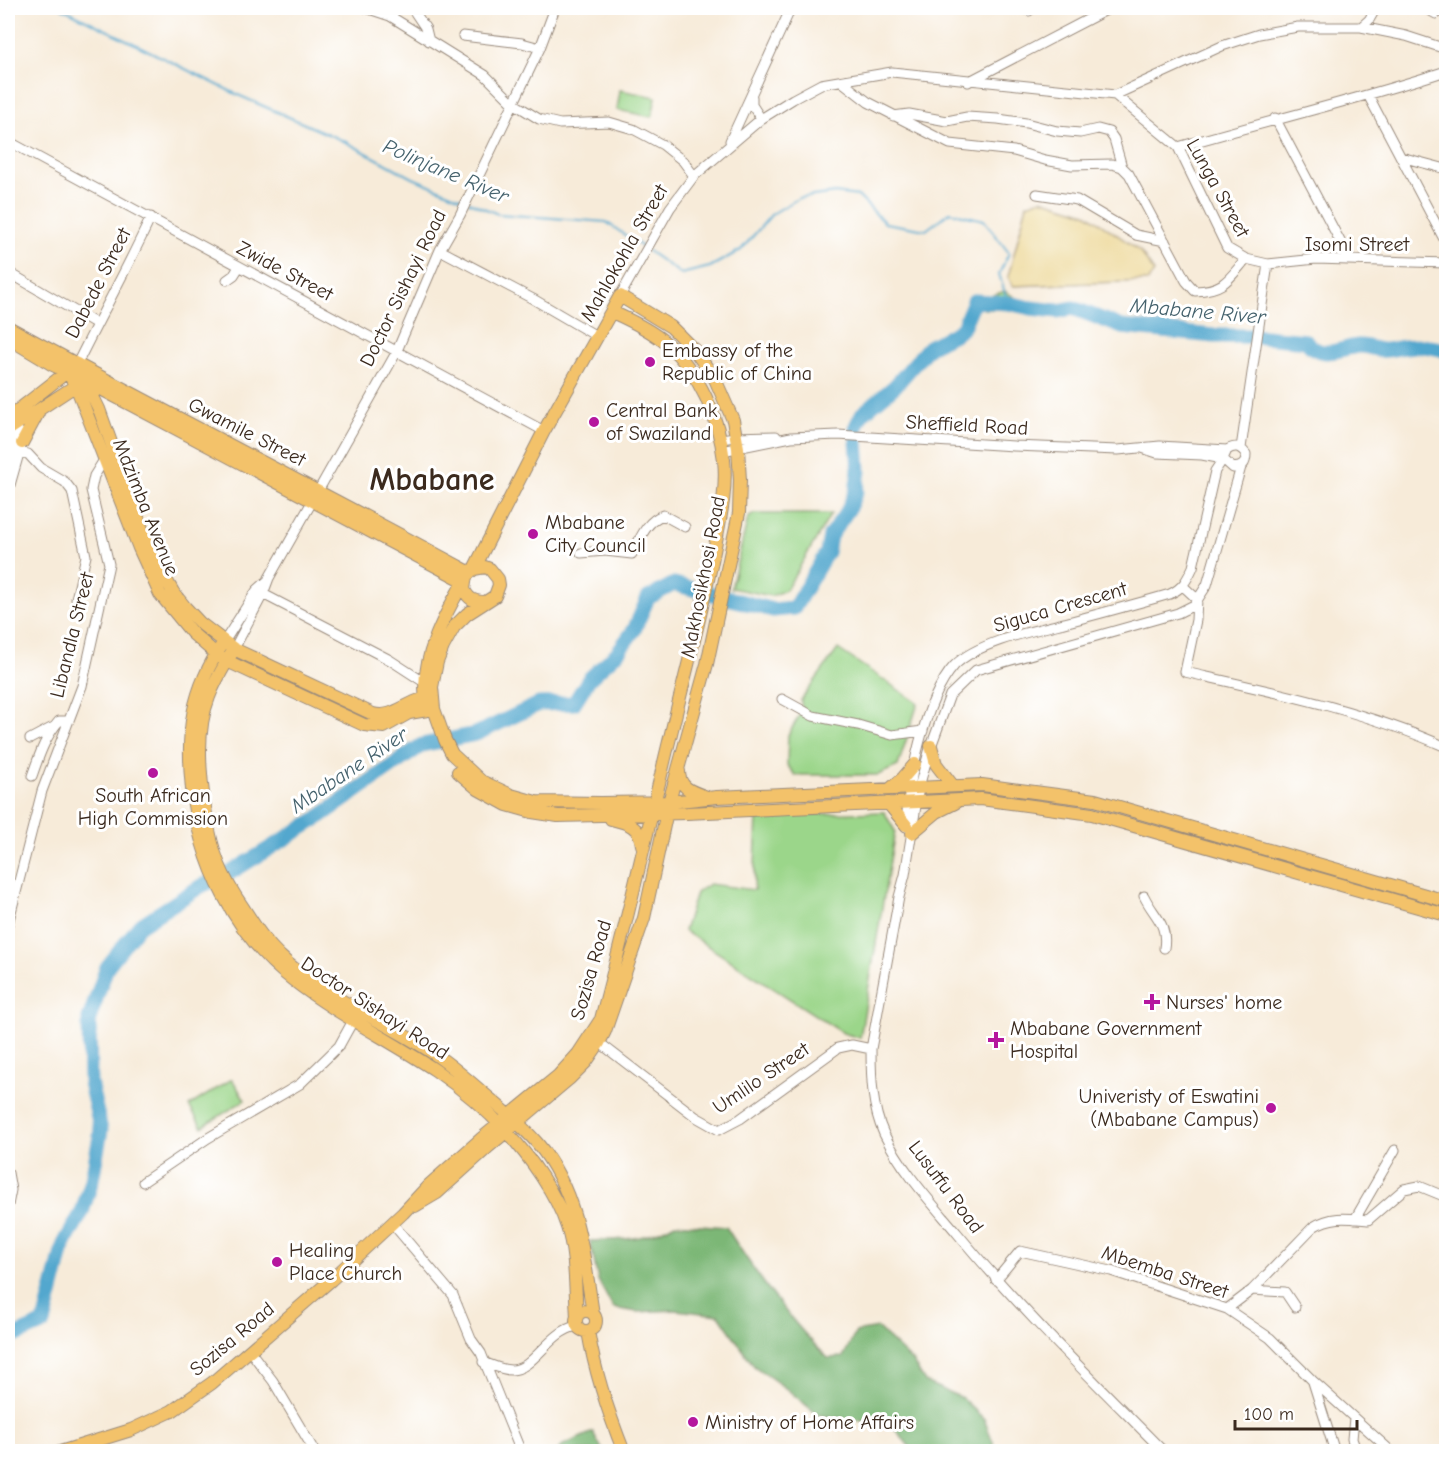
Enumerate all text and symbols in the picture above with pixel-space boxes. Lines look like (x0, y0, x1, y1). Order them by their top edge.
water label: Polinjane River (380, 134, 514, 209)
street label: Lunga Street (1182, 135, 1255, 242)
street label: Mahlokohla Street (575, 179, 673, 326)
street label: Doctor Sishayi Road (355, 206, 451, 370)
street label: Dabede Street (60, 223, 136, 342)
street label: Isomi Street (1305, 233, 1411, 256)
street label: Zwide Street (233, 236, 338, 307)
water label: Mbabane River (1128, 293, 1268, 329)
place label: Embassy of the Republic of China (662, 339, 812, 385)
marker: Embassy of the Republic of China (643, 355, 657, 369)
street label: Gwamile Street (185, 393, 311, 472)
place label: Central Bank of Swaziland (606, 399, 718, 445)
street label: Sheffield Road (905, 410, 1029, 440)
marker: Central Bank of Swaziland (587, 415, 601, 429)
street label: Mdzimba Avenue (108, 435, 184, 579)
district label: Mbabane (370, 461, 495, 498)
street label: Makhosikhosi Road (676, 494, 730, 660)
place label: Mbabane City Council (545, 511, 646, 557)
marker: Mbabane City Council (526, 527, 540, 541)
street label: Libandla Street (45, 569, 99, 700)
street label: Siguca Crescent (991, 577, 1131, 637)
water label: Mbabane River (285, 721, 413, 819)
marker: South African High Commission (146, 766, 160, 780)
place label: South African High Commission (78, 784, 228, 830)
street label: Sozisa Road (566, 917, 616, 1023)
street label: Doctor Sishayi Road (297, 952, 453, 1064)
place label: Nurses' home (1166, 991, 1282, 1014)
marker: Nurses' home (1143, 993, 1161, 1011)
place label: Mbabane Government Hospital (1010, 1017, 1203, 1063)
marker: Mbabane Government Hospital (987, 1031, 1005, 1049)
street label: Umlilo Street (709, 1037, 815, 1119)
place label: Univeristy of Eswatini (Mbabane Campus) (1079, 1085, 1259, 1131)
marker: Univeristy of Eswatini (Mbabane Campus) (1264, 1101, 1278, 1115)
street label: Lusutfu Road (904, 1136, 988, 1238)
place label: Healing Place Church (289, 1239, 402, 1285)
street label: Mbemba Street (1099, 1241, 1232, 1304)
marker: Healing Place Church (270, 1255, 284, 1269)
street label: Sozisa Road (185, 1297, 279, 1381)
scale bar (1235, 1393, 1356, 1431)
text: 100 m (1244, 1404, 1294, 1425)
place label: Ministry of Home Affairs (705, 1411, 914, 1434)
marker: Ministry of Home Affairs (686, 1415, 700, 1429)

